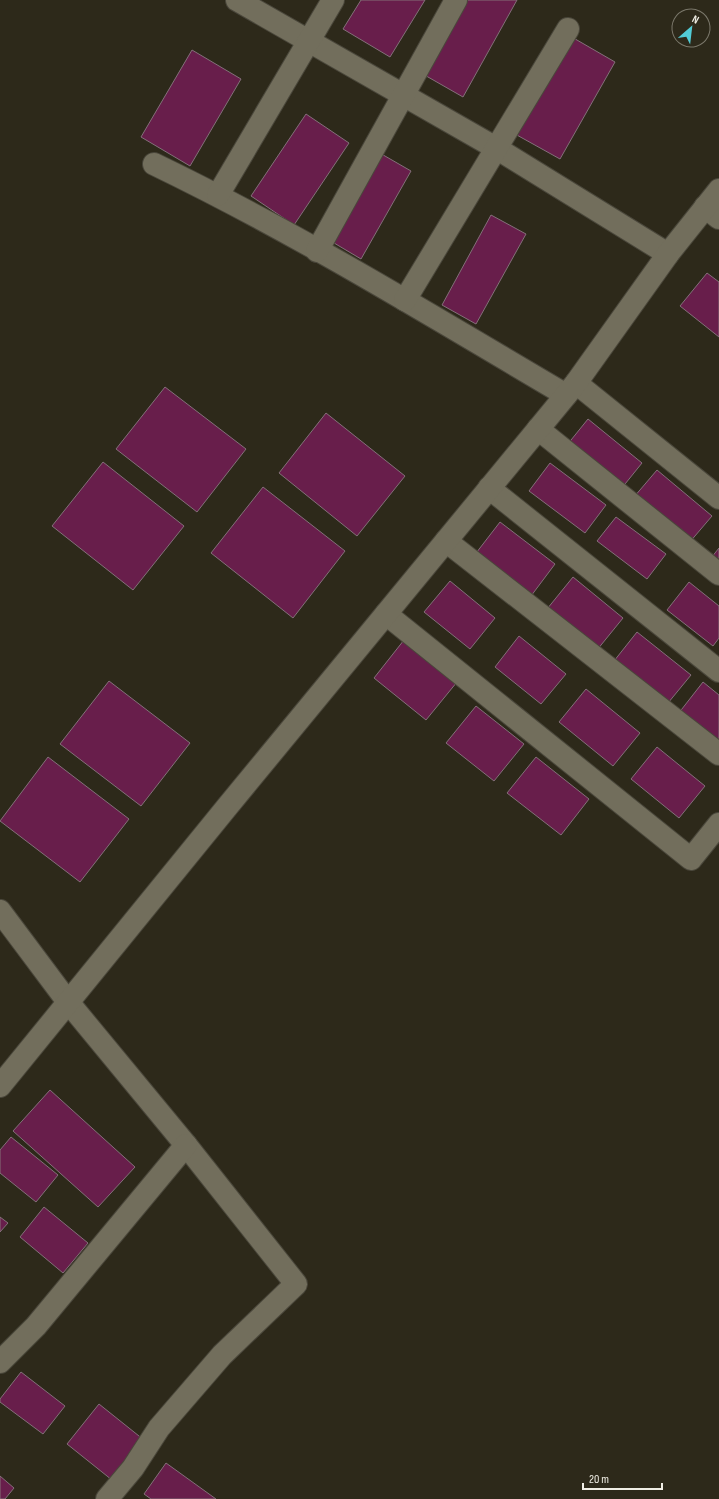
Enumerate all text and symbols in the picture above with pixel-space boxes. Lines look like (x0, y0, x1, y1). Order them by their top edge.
north arrow (671, 8, 711, 48)
text: N (690, 12, 701, 27)
scale bar (583, 1465, 662, 1491)
text: 20 m (589, 1472, 609, 1487)

